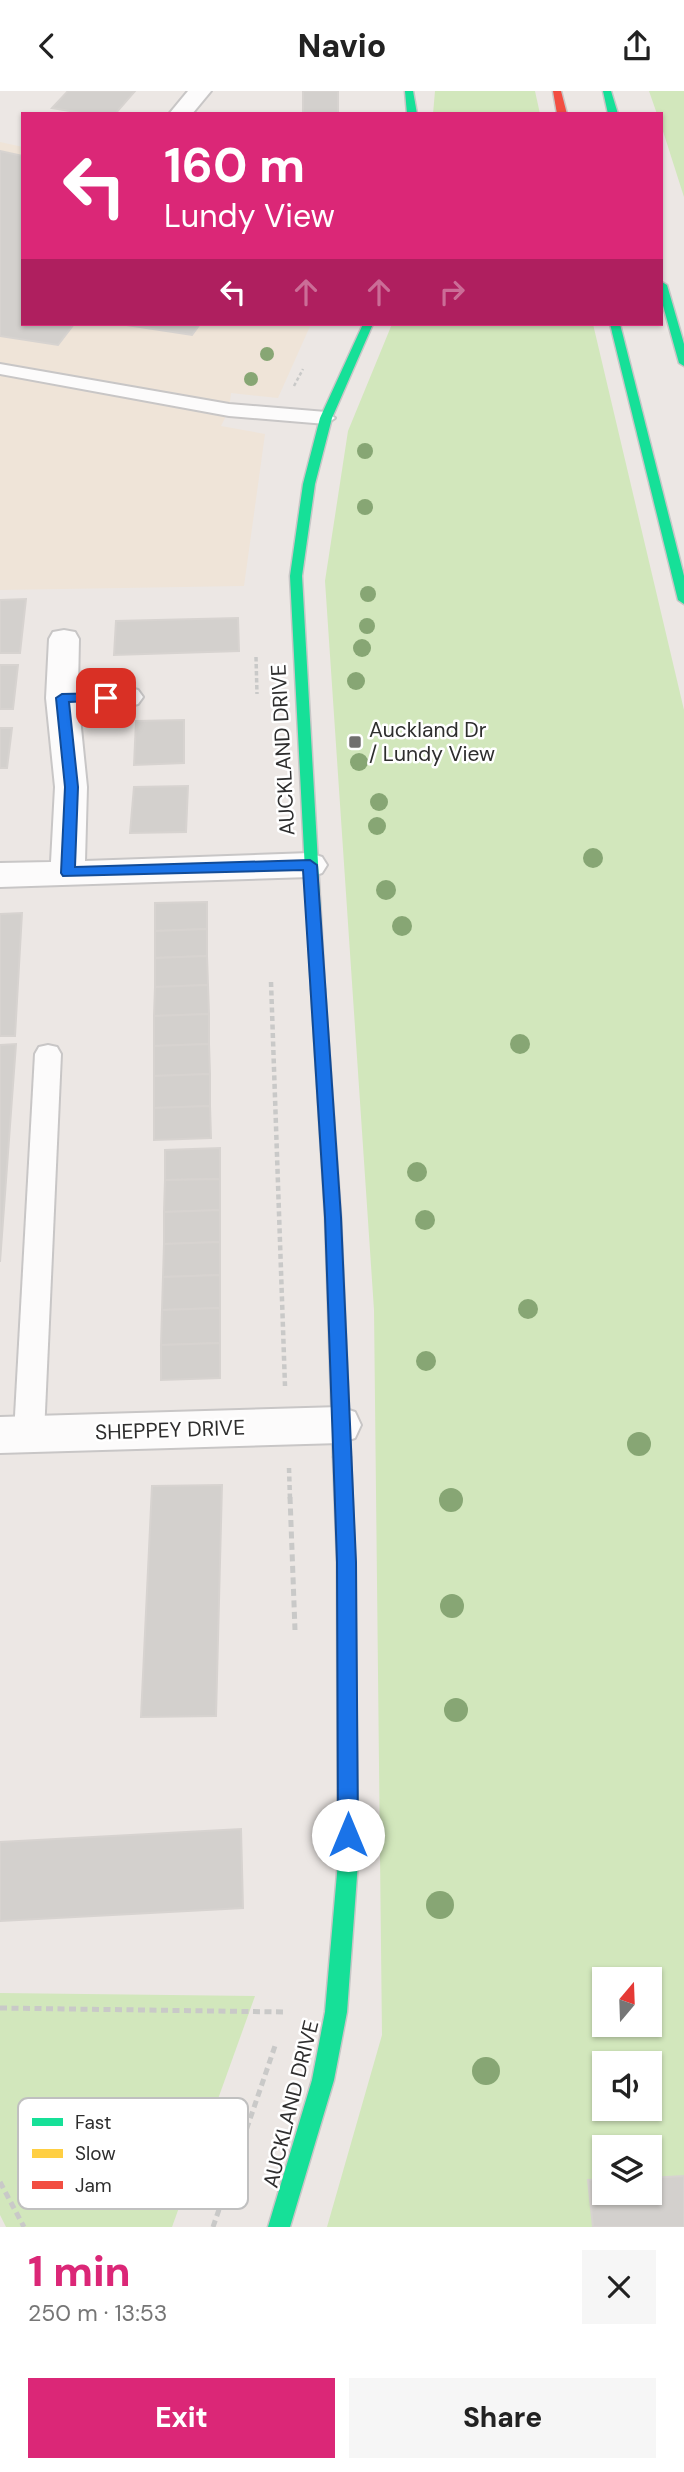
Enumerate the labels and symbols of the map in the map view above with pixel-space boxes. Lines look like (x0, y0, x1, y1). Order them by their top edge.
street label: AUCKLAND DRIVE (265, 664, 301, 836)
pin (76, 668, 136, 728)
place label: Auckland Dr / Lundy View (369, 716, 495, 768)
marker: Auckland Dr / Lundy View (347, 734, 363, 750)
street label: SHEPPEY DRIVE (95, 1413, 245, 1447)
position arrow (311, 1798, 385, 1872)
north arrow (592, 1967, 662, 2037)
street label: AUCKLAND DRIVE (257, 2017, 325, 2191)
legend (18, 2098, 248, 2209)
text: Fast (75, 2110, 111, 2135)
text: Slow (75, 2141, 116, 2166)
text: Jam (75, 2173, 112, 2198)

